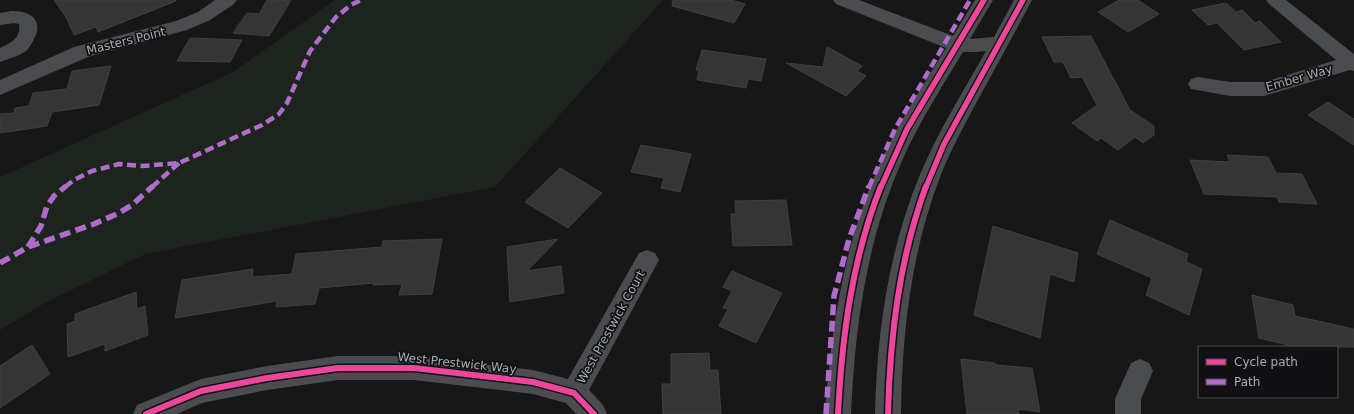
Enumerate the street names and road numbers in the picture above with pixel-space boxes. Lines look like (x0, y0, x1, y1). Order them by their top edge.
street label: Masters Point (85, 24, 167, 58)
street label: Ember Way (1264, 62, 1334, 94)
street label: West Prestwick Court (574, 268, 648, 386)
street label: West Prestwick Way (397, 350, 517, 376)

